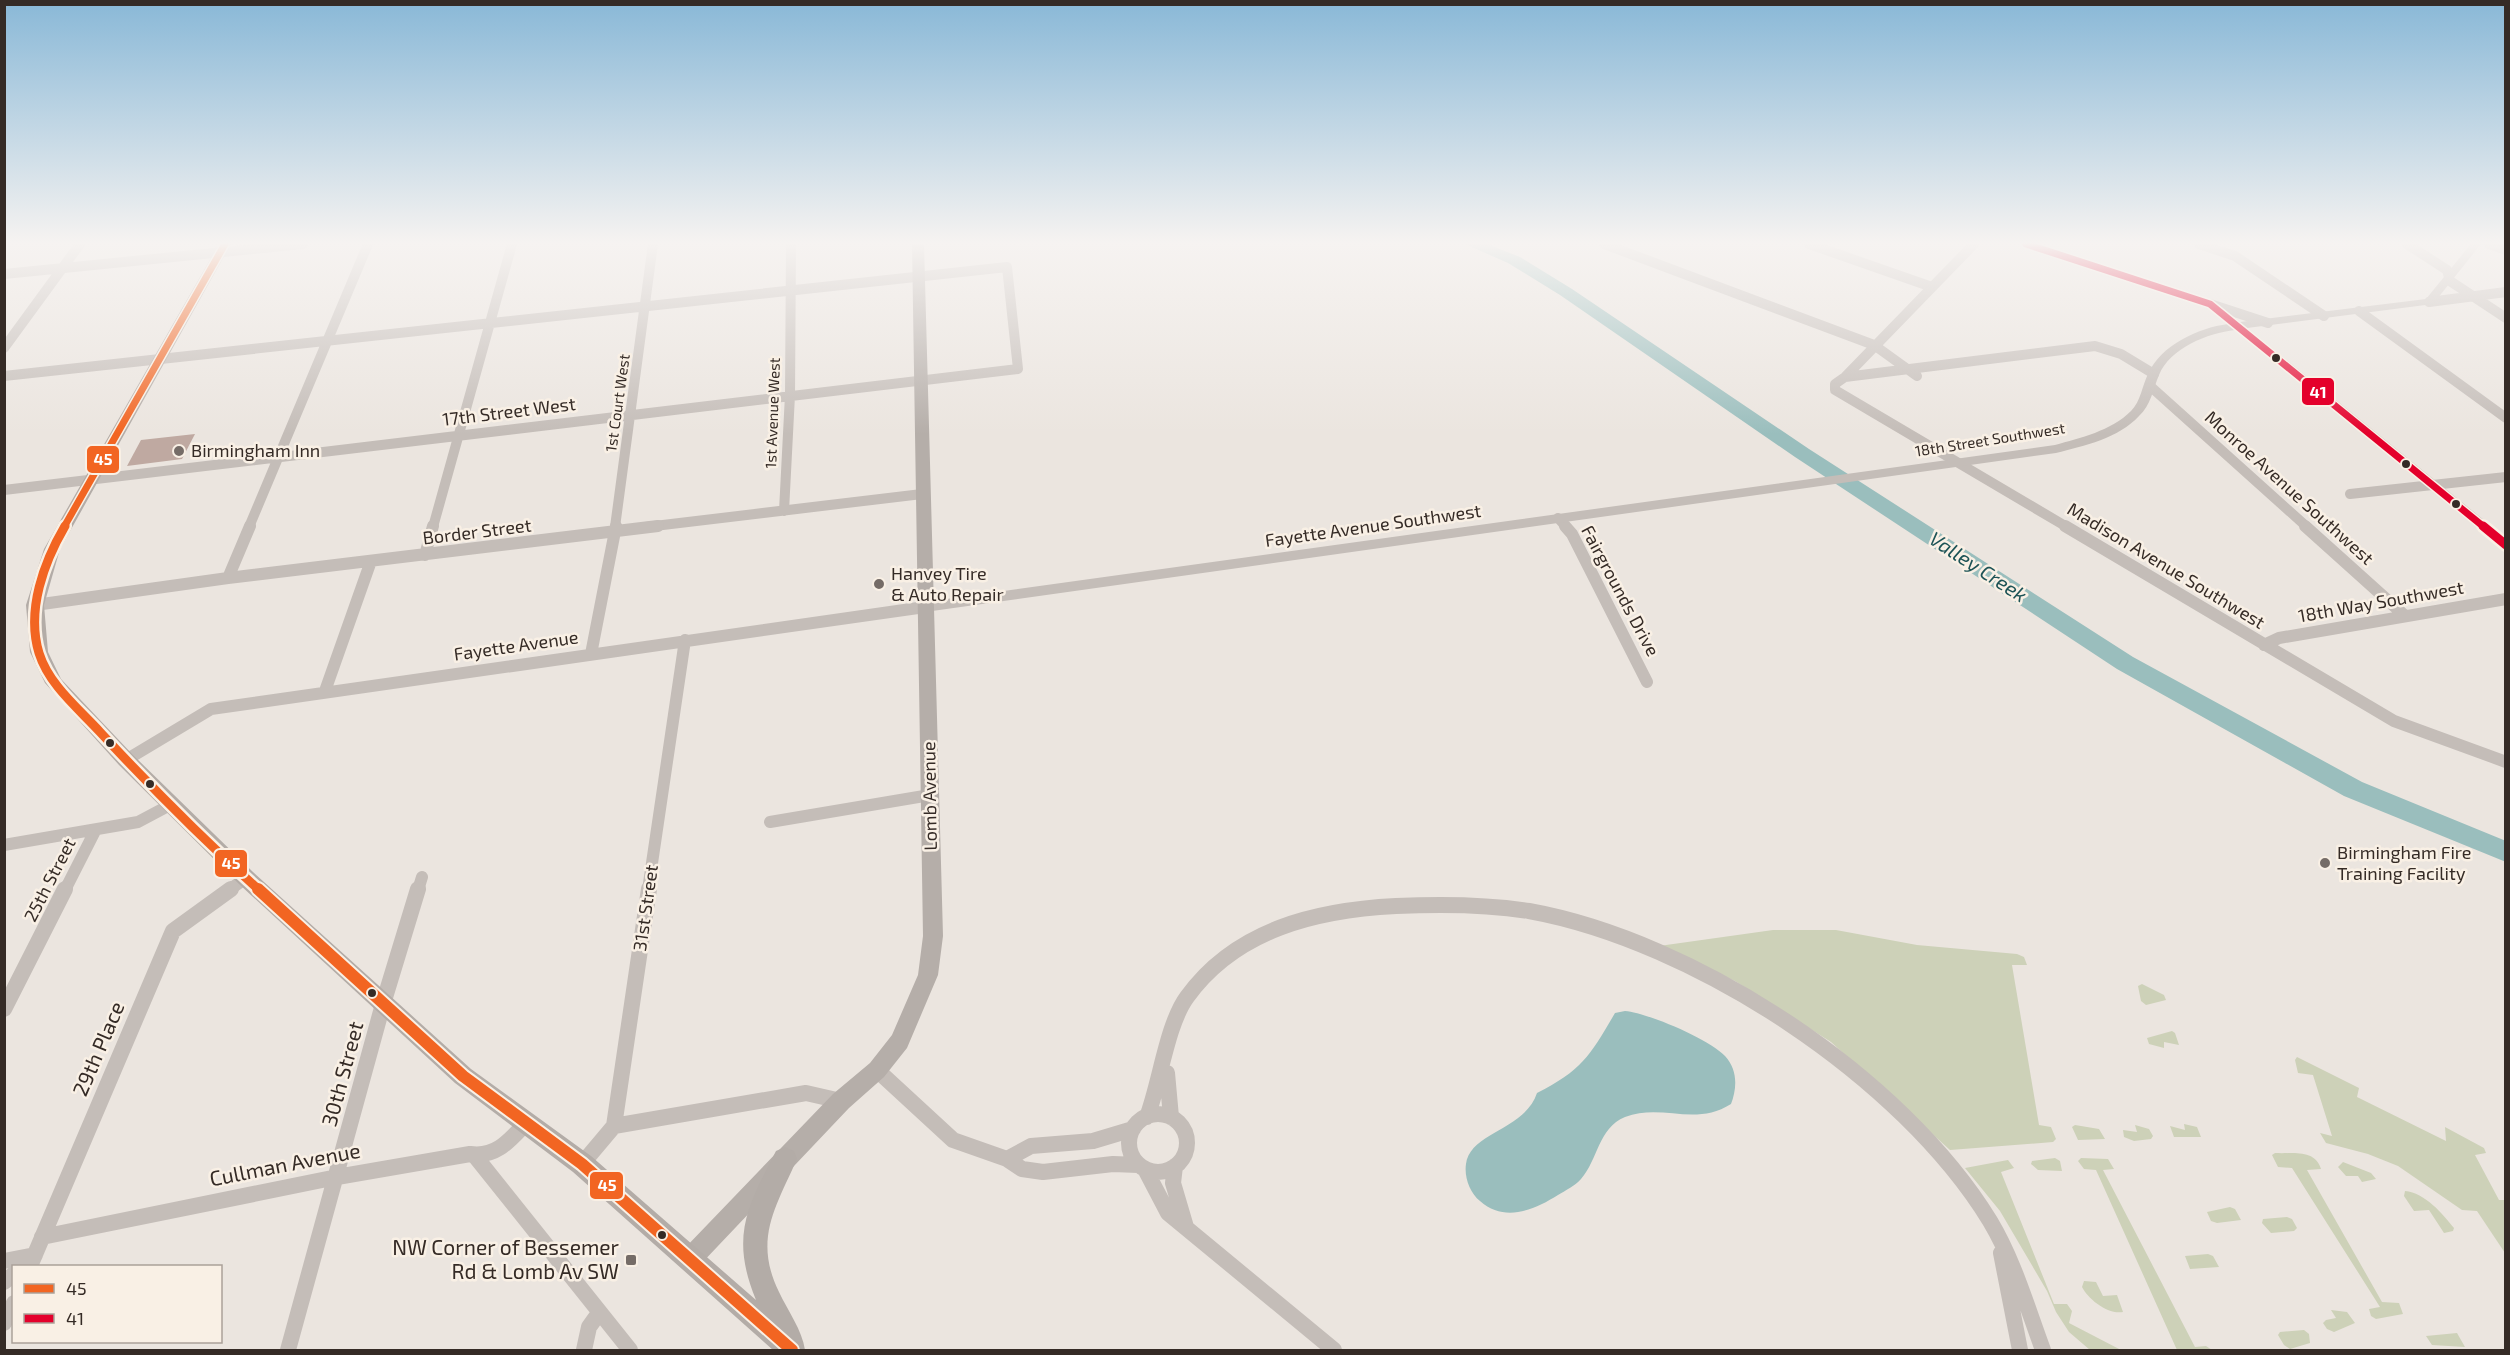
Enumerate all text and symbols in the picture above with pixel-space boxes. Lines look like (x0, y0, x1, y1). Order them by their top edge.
unlabelled marker (2270, 352, 2282, 364)
street label: 1st Court West (601, 353, 633, 453)
street label: 1st Avenue West (761, 357, 783, 469)
line badge: 41 (2301, 377, 2335, 406)
text: 41 (2309, 382, 2327, 401)
street label: 17th Street West (441, 392, 577, 430)
street label: Monroe Avenue Southwest (2201, 406, 2379, 569)
street label: 18th Street Southwest (1914, 418, 2066, 460)
place label: Birmingham Inn (191, 439, 320, 461)
marker: Birmingham Inn (172, 444, 186, 458)
line badge: 45 (86, 445, 120, 474)
text: 45 (93, 449, 113, 468)
unlabelled marker (2400, 458, 2412, 470)
street label: Madison Avenue Southwest (2064, 497, 2269, 633)
unlabelled marker (2450, 498, 2462, 510)
street label: Fayette Avenue Southwest (1263, 499, 1482, 551)
street label: Border Street (421, 513, 533, 549)
street label: Fairgrounds Drive (1577, 521, 1665, 660)
water label: Valley Creek (1925, 526, 2032, 607)
place label: Hanvey Tire & Auto Repair (891, 562, 1004, 605)
street label: 18th Way Southwest (2296, 576, 2465, 626)
marker: Hanvey Tire & Auto Repair (872, 577, 886, 591)
street label: Fayette Avenue (452, 625, 580, 665)
unlabelled marker (104, 737, 116, 749)
street label: Lomb Avenue (917, 741, 941, 851)
unlabelled marker (144, 778, 156, 790)
street label: 25th Street (19, 834, 80, 925)
place label: Birmingham Fire Training Facility (2337, 841, 2472, 884)
line badge: 45 (214, 849, 248, 878)
text: 45 (221, 853, 241, 872)
marker: Birmingham Fire Training Facility (2318, 856, 2332, 870)
street label: 31st Street (628, 863, 662, 953)
unlabelled marker (366, 987, 378, 999)
street label: 29th Place (67, 997, 129, 1099)
street label: 30th Street (316, 1018, 368, 1129)
street label: Cullman Avenue (207, 1137, 362, 1190)
line badge: 45 (589, 1171, 624, 1200)
text: 45 (597, 1175, 617, 1194)
unlabelled marker (656, 1229, 668, 1241)
place label: NW Corner of Bessemer Rd & Lomb Av SW (392, 1234, 620, 1283)
marker: NW Corner of Bessemer Rd & Lomb Av SW (624, 1253, 638, 1267)
legend (12, 1265, 222, 1343)
text: 45 (66, 1277, 87, 1299)
text: 41 (66, 1307, 84, 1329)

